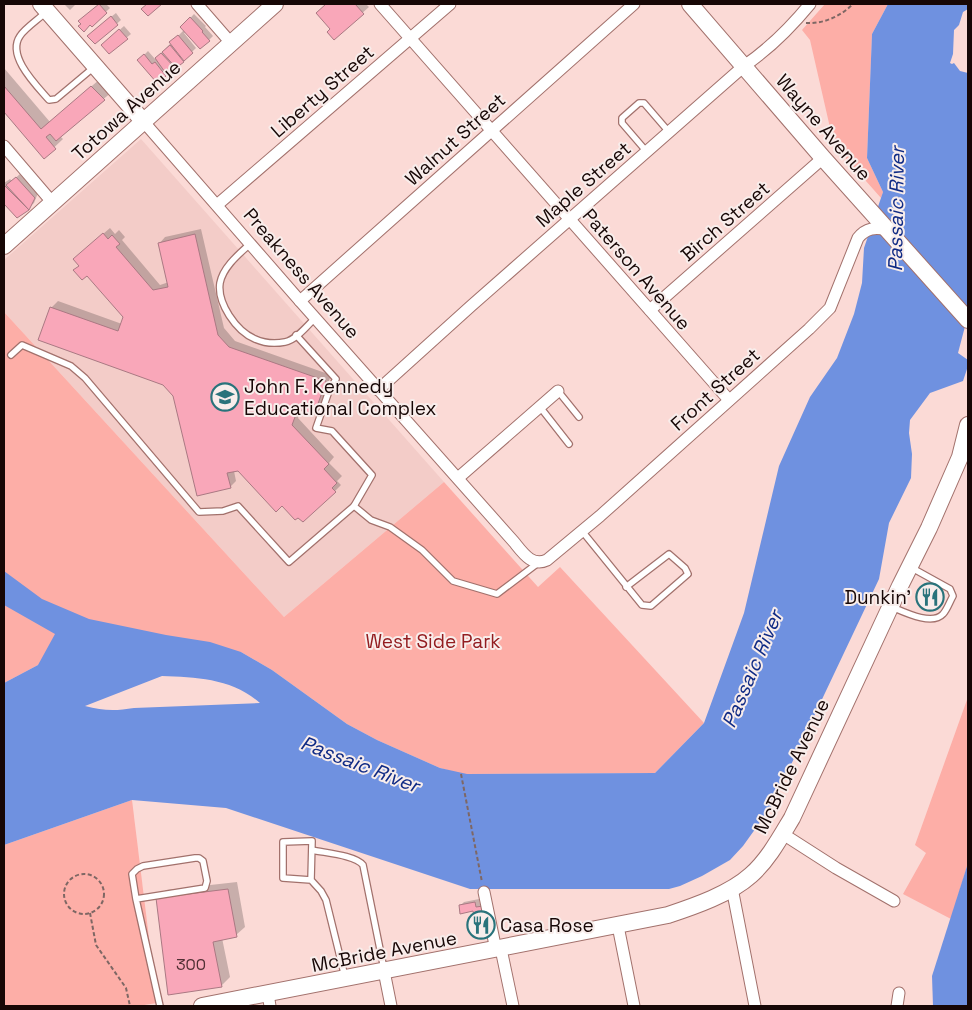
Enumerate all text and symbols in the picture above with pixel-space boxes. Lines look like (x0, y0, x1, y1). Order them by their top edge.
street label: Liberty Street (265, 40, 379, 143)
street label: Totowa Avenue (67, 55, 186, 166)
street label: Wayne Avenue (770, 69, 877, 186)
street label: Walnut Street (400, 88, 511, 191)
street label: Maple Street (530, 136, 636, 233)
water label: Passaic River (882, 144, 910, 272)
street label: Birch Street (676, 176, 775, 267)
street label: Preakness Avenue (238, 203, 365, 344)
street label: Paterson Avenue (577, 203, 696, 335)
street label: Front Street (665, 343, 765, 436)
place label: John F. Kennedy Educational Complex (244, 374, 437, 421)
school or university icon: John F. Kennedy Educational Complex (210, 382, 240, 412)
restaurant icon: Dunkin' (915, 582, 945, 612)
place label: Dunkin' (844, 585, 911, 610)
water label: Passaic River (716, 604, 789, 732)
park label: West Side Park (365, 629, 501, 654)
street label: McBride Avenue (748, 694, 835, 838)
water label: Passaic River (297, 729, 425, 799)
restaurant icon: Casa Rose (466, 910, 496, 940)
place label: Casa Rose (500, 913, 594, 938)
street label: McBride Avenue (309, 925, 459, 978)
house number: 300 (176, 954, 206, 975)

